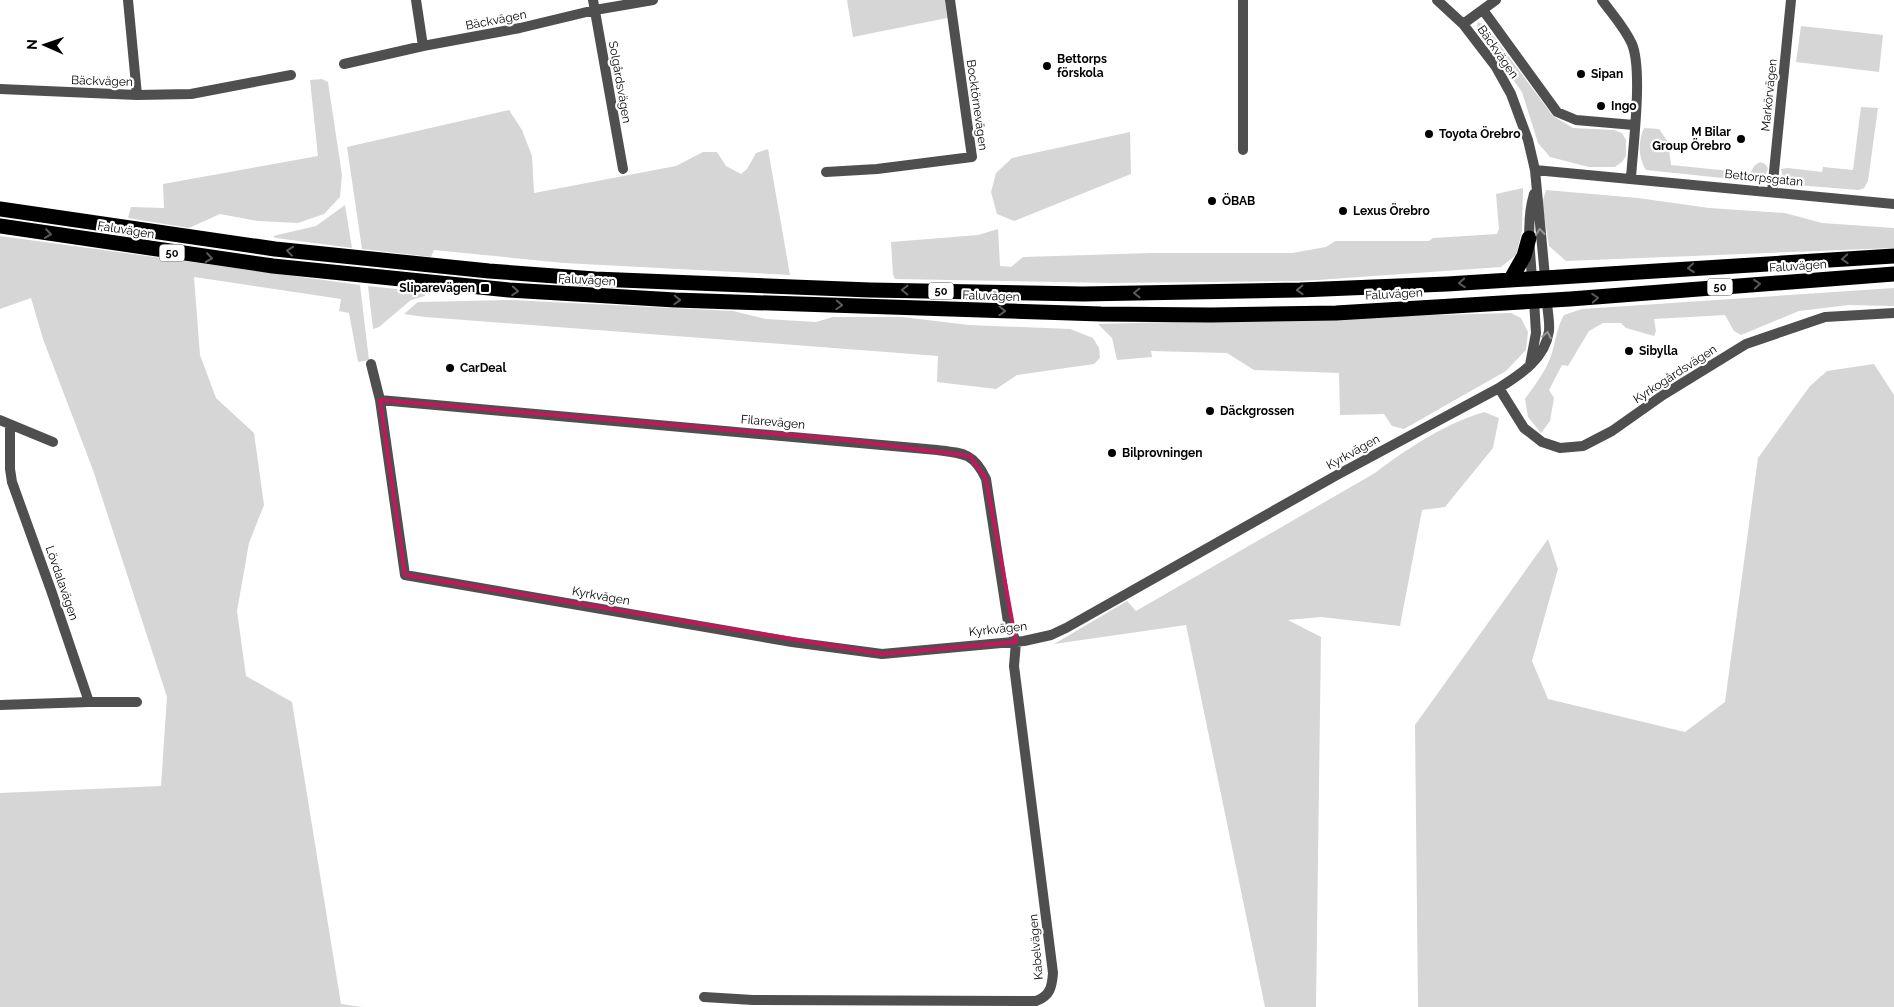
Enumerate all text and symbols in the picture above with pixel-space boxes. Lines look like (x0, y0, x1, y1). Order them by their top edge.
street label: Bäckvägen (464, 7, 528, 33)
north arrow (20, 20, 70, 70)
street label: Bäckvägen (1475, 23, 1521, 81)
text: N (24, 39, 40, 50)
street label: Solgårdsvägen (606, 40, 634, 124)
place label: Bettorps förskola (1057, 52, 1107, 80)
street label: Markörvägen (1758, 58, 1780, 132)
street label: Bocktörnevägen (964, 59, 990, 151)
marker: Bettorps förskola (1041, 60, 1053, 72)
place label: Sipan (1591, 67, 1623, 81)
marker: Sipan (1575, 68, 1587, 80)
street label: Bäckvägen (71, 73, 133, 89)
place label: Ingo (1611, 99, 1637, 113)
marker: Ingo (1595, 100, 1607, 112)
place label: M Bilar Group Örebro (1652, 125, 1731, 153)
place label: Toyota Örebro (1439, 126, 1520, 141)
marker: Toyota Örebro (1423, 128, 1435, 140)
marker: M Bilar Group Örebro (1735, 133, 1747, 145)
street label: Bettorpsgatan (1724, 167, 1804, 189)
place label: ÖBAB (1222, 193, 1255, 208)
marker: ÖBAB (1206, 195, 1218, 207)
place label: Lexus Örebro (1353, 203, 1430, 218)
marker: Lexus Örebro (1337, 205, 1349, 217)
street label: Faluvägen (97, 219, 155, 241)
one-way arrow (1535, 227, 1546, 235)
one-way arrow (44, 228, 53, 238)
road number: 50 (160, 244, 184, 262)
one-way arrow (286, 246, 294, 257)
one-way arrow (205, 252, 213, 262)
one-way arrow (1841, 253, 1849, 264)
street label: Faluvägen (1769, 257, 1827, 275)
one-way arrow (1687, 262, 1695, 273)
street label: Faluvägen (558, 272, 616, 288)
one-way arrow (1458, 277, 1466, 288)
road number: 50 (1708, 278, 1732, 296)
one-way arrow (1754, 279, 1762, 290)
place label: Sliparevägen (399, 281, 475, 295)
marker: Sliparevägen (479, 282, 491, 294)
road number: 50 (928, 282, 954, 300)
one-way arrow (511, 285, 519, 296)
one-way arrow (901, 285, 909, 296)
one-way arrow (1296, 285, 1304, 295)
street label: Faluvägen (1365, 286, 1423, 302)
street label: Faluvägen (962, 288, 1020, 304)
one-way arrow (1133, 288, 1141, 298)
one-way arrow (1592, 292, 1600, 303)
one-way arrow (674, 295, 681, 305)
one-way arrow (835, 300, 843, 311)
one-way arrow (998, 306, 1006, 316)
one-way arrow (1541, 331, 1552, 339)
street label: Kyrkogårdsvägen (1631, 342, 1719, 406)
place label: Sibylla (1639, 344, 1678, 358)
marker: Sibylla (1623, 345, 1635, 357)
place label: CarDeal (460, 361, 506, 375)
marker: CarDeal (444, 362, 456, 374)
place label: Däckgrossen (1220, 404, 1294, 418)
marker: Däckgrossen (1204, 405, 1216, 417)
street label: Filarevägen (740, 412, 806, 432)
street label: Kyrkvägen (1324, 432, 1382, 472)
place label: Bilprovningen (1122, 446, 1202, 460)
marker: Bilprovningen (1106, 447, 1118, 459)
street label: Lövdalavägen (43, 544, 81, 622)
street label: Kyrkvägen (571, 584, 631, 608)
street label: Kyrkvägen (968, 619, 1028, 639)
street label: Kabelvägen (1026, 914, 1046, 980)

